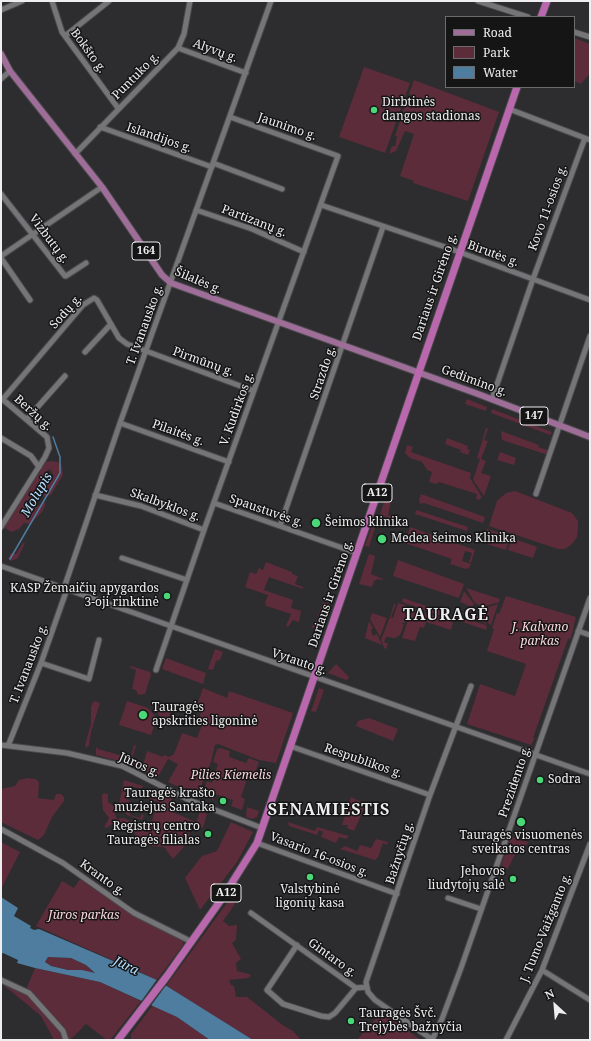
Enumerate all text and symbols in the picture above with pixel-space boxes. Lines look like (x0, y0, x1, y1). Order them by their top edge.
legend (445, 16, 575, 88)
text: Road (483, 24, 512, 41)
street label: Bokšto g. (67, 26, 109, 76)
street label: Alyvų g. (191, 36, 239, 66)
text: Park (483, 44, 510, 61)
street label: Puntuko g. (109, 49, 163, 103)
text: Water (483, 64, 518, 81)
place label: Dirbtinės dangos stadionas (382, 96, 480, 124)
marker: Dirbtinės dangos stadionas (369, 105, 379, 115)
street label: Jaunimo g. (256, 110, 318, 144)
street label: Islandijos g. (125, 120, 193, 156)
street label: Kovo 11-osios g. (526, 163, 570, 253)
street label: Partizanų g. (219, 202, 289, 240)
street label: Vizbutų g. (26, 212, 72, 266)
street label: Dariaus ir Girėno g. (410, 232, 460, 342)
street label: Birutės g. (465, 238, 521, 270)
road number: 164 (132, 242, 160, 260)
street label: Šilalės g. (173, 265, 223, 297)
street label: T. Ivanausko g. (124, 283, 166, 367)
street label: Sodų g. (47, 292, 85, 332)
street label: Pirmūnų g. (171, 344, 235, 380)
street label: Strazdo g. (307, 344, 339, 402)
street label: Gedimino g. (439, 363, 509, 399)
street label: V. Kudirkos g. (217, 370, 257, 448)
street label: Beržų g. (11, 392, 55, 434)
road number: 147 (520, 407, 548, 425)
street label: Pilaitės g. (150, 417, 206, 449)
water label: Molupis (18, 470, 56, 520)
road number: A12 (362, 484, 392, 502)
street label: Skalbyklos g. (128, 486, 202, 524)
street label: Spaustuvės g. (227, 492, 305, 530)
place label: Šeimos klinika (325, 516, 409, 530)
marker: Šeimos klinika (310, 517, 322, 529)
place label: Medea šeimos Klinika (391, 532, 516, 546)
marker: Medea šeimos Klinika (376, 533, 388, 545)
street label: Dariaus ir Girėno g. (306, 539, 356, 649)
place label: KASP Žemaičių apygardos 3-oji rinktinė (10, 582, 159, 610)
marker: KASP Žemaičių apygardos 3-oji rinktinė (162, 591, 172, 601)
district label: TAURAGĖ (403, 605, 489, 625)
park label: J. Kalvano parkas (512, 621, 568, 649)
street label: T. Ivanausko g. (7, 622, 51, 706)
street label: Vytauto g. (270, 646, 328, 678)
place label: Tauragės apskrities ligoninė (152, 701, 258, 729)
marker: Tauragės apskrities ligoninė (137, 709, 149, 721)
street label: Respublikos g. (322, 741, 404, 781)
street label: Prezidento g. (496, 744, 534, 820)
street label: Jūros g. (117, 750, 161, 780)
park label: Pilies Kiemelis (191, 769, 271, 783)
place label: Sodra (548, 773, 581, 787)
marker: Sodra (535, 775, 545, 785)
place label: Tauragės krašto muziejus Santaka (114, 787, 215, 815)
marker: Tauragės krašto muziejus Santaka (218, 796, 228, 806)
district label: SENAMIESTIS (268, 800, 390, 820)
marker: Tauragės visuomenės sveikatos centras (515, 816, 527, 828)
place label: Registrų centro Tauragės filialas (107, 820, 200, 848)
street label: Bažnyčių g. (383, 820, 417, 886)
marker: Registrų centro Tauragės filialas (203, 829, 213, 839)
place label: Tauragės visuomenės sveikatos centras (459, 829, 583, 857)
street label: Vasario 16-osios g. (268, 830, 370, 880)
street label: Kranto g. (77, 857, 127, 899)
place label: Jehovos liudytojų salė (428, 865, 505, 893)
street label: J. Tumo-Vaižganto g. (518, 871, 574, 985)
marker: Valstybinė ligonių kasa (305, 872, 315, 882)
marker: Jehovos liudytojų salė (508, 874, 518, 884)
place label: Valstybinė ligonių kasa (275, 883, 345, 911)
road number: A12 (211, 884, 241, 902)
park label: Jūros parkas (48, 909, 120, 923)
street label: Gintaro g. (305, 936, 359, 980)
water label: Jūra (111, 953, 141, 979)
north arrow (535, 985, 575, 1025)
text: N (542, 985, 557, 1002)
place label: Tauragės Švč. Trejybės bažnyčia (359, 1007, 462, 1035)
marker: Tauragės Švč. Trejybės bažnyčia (346, 1016, 356, 1026)

